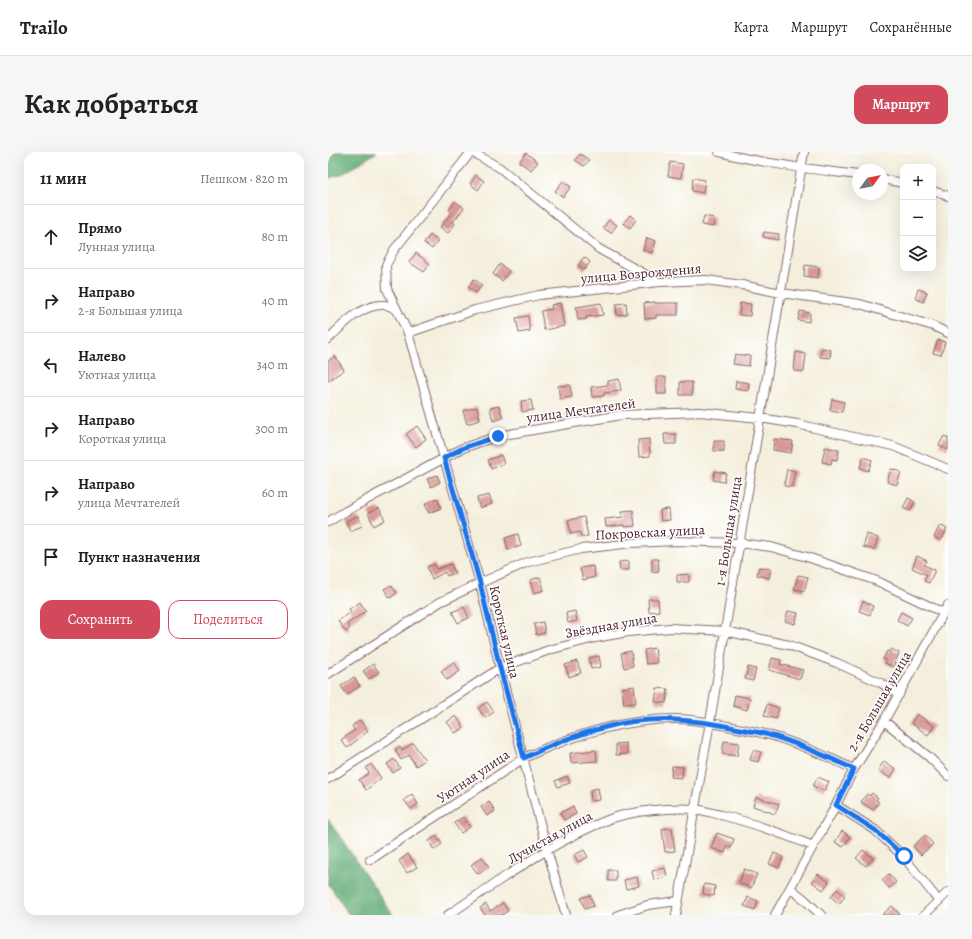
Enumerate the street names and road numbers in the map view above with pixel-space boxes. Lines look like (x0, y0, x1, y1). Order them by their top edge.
street label: улица Возрождения (579, 259, 702, 288)
street label: улица Мечтателей (524, 393, 637, 428)
street label: 1-я Большая улица (710, 474, 747, 587)
street label: Покровская улица (595, 520, 706, 545)
street label: Короткая улица (485, 584, 525, 681)
street label: Звёздная улица (564, 608, 659, 643)
street label: 2-я Большая улица (843, 647, 916, 755)
street label: Уютная улица (433, 745, 514, 808)
street label: Лучистая улица (505, 806, 596, 869)

